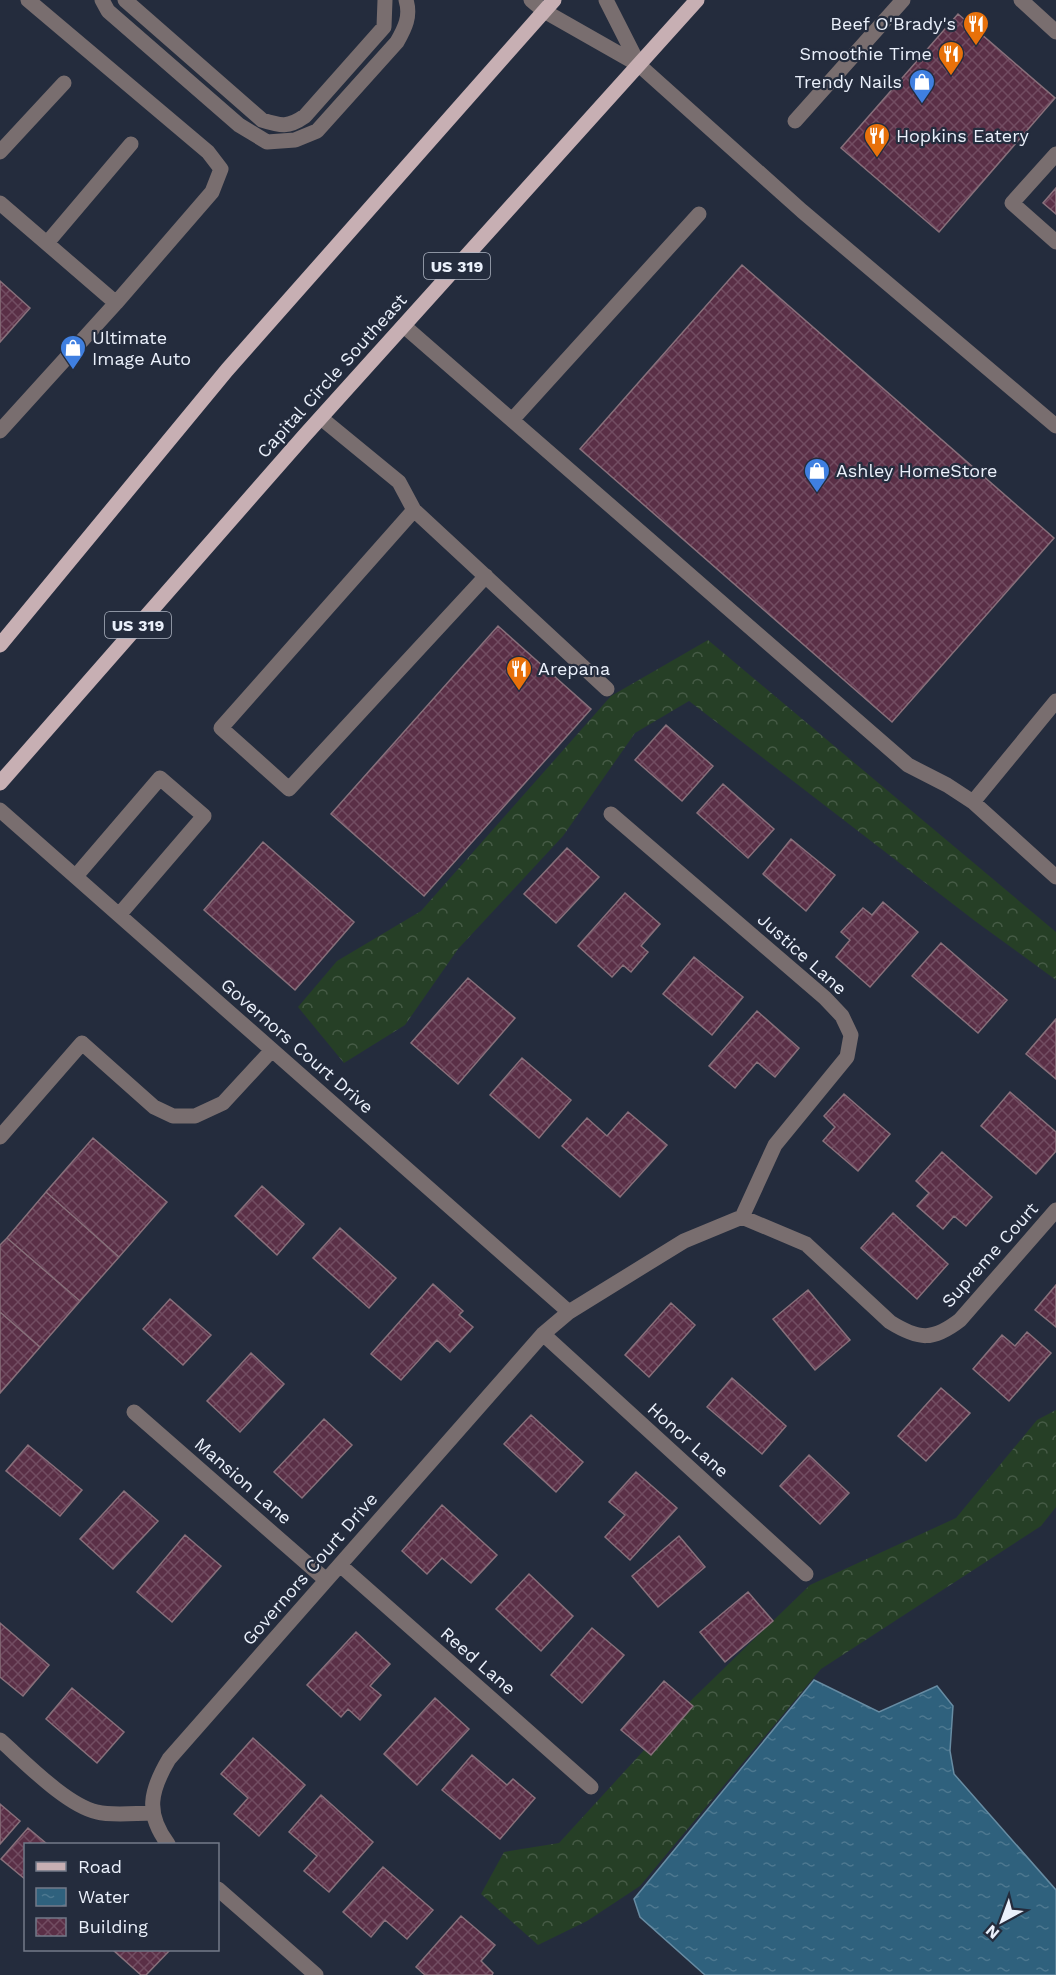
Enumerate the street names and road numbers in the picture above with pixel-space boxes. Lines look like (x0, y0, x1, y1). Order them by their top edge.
road number: US 319 (424, 253, 490, 279)
street label: Capital Circle Southeast (252, 289, 411, 462)
road number: US 319 (105, 612, 171, 638)
street label: Justice Lane (754, 908, 851, 999)
street label: Governors Court Drive (217, 974, 378, 1118)
street label: Supreme Court (937, 1198, 1042, 1311)
street label: Honor Lane (644, 1398, 733, 1481)
street label: Mansion Lane (191, 1433, 296, 1528)
street label: Governors Court Drive (238, 1488, 382, 1649)
street label: Reed Lane (437, 1622, 520, 1699)

